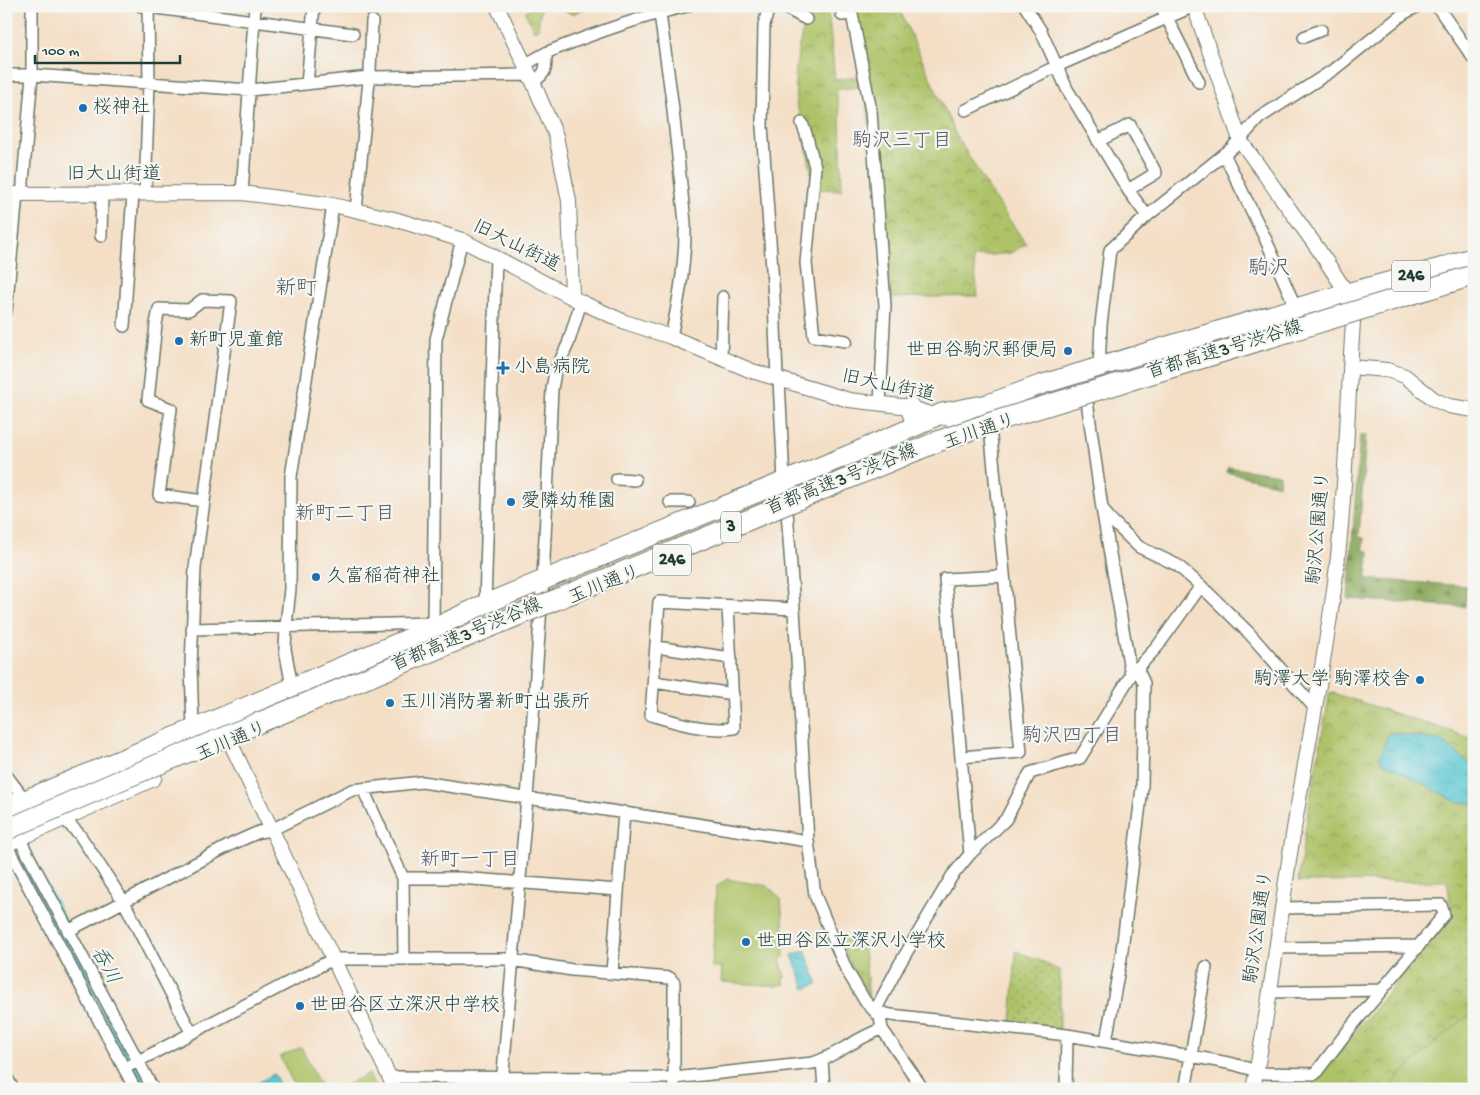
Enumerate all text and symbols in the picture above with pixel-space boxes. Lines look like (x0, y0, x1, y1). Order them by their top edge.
scale bar (35, 32, 180, 64)
text: 100 m (41, 43, 80, 61)
place label: 桜神社 (93, 96, 150, 120)
marker: 桜神社 (77, 102, 89, 114)
district label: 駒沢三丁目 (852, 130, 952, 154)
street label: 旧大山街道 (66, 163, 162, 187)
street label: 旧大山街道 (468, 215, 564, 278)
district label: 駒沢 (1248, 257, 1290, 283)
road number: 246 (1392, 260, 1430, 292)
district label: 新町 (275, 277, 317, 303)
street label: 首都高速3号渋谷線 (1144, 315, 1306, 386)
place label: 新町児童館 (189, 329, 284, 353)
marker: 新町児童館 (173, 335, 185, 347)
place label: 世田谷駒沢郵便局 (906, 339, 1058, 363)
marker: 世田谷駒沢郵便局 (1062, 345, 1074, 357)
place label: 小島病院 (514, 356, 590, 380)
marker: 小島病院 (496, 361, 510, 375)
street label: 旧大山街道 (839, 365, 937, 408)
street label: 玉川通り (940, 410, 1020, 456)
street label: 首都高速3号渋谷線 (762, 439, 921, 522)
street label: 駒沢公園通り (1303, 470, 1336, 586)
place label: 愛隣幼稚園 (521, 490, 616, 514)
marker: 愛隣幼稚園 (505, 496, 517, 508)
district label: 新町二丁目 (295, 503, 395, 527)
road number: 3 (721, 512, 741, 542)
road number: 246 (653, 544, 691, 576)
street label: 玉川通り (565, 561, 645, 611)
place label: 久富稲荷神社 (326, 565, 440, 589)
marker: 久富稲荷神社 (310, 571, 322, 583)
street label: 首都高速3号渋谷線 (388, 593, 546, 678)
place label: 駒澤大学 駒澤校舎 (1254, 668, 1410, 692)
marker: 駒澤大学 駒澤校舎 (1414, 674, 1426, 686)
place label: 玉川消防署新町出張所 (400, 691, 590, 715)
marker: 玉川消防署新町出張所 (384, 697, 396, 709)
street label: 玉川通り (193, 718, 271, 768)
district label: 駒沢四丁目 (1022, 725, 1122, 749)
district label: 新町一丁目 (420, 849, 520, 873)
street label: 駒沢公園通り (1240, 869, 1279, 985)
place label: 世田谷区立深沢小学校 (756, 930, 946, 954)
marker: 世田谷区立深沢小学校 (740, 936, 752, 948)
water label: 呑川 (84, 942, 124, 989)
place label: 世田谷区立深沢中学校 (310, 994, 500, 1018)
marker: 世田谷区立深沢中学校 (294, 1000, 306, 1012)

